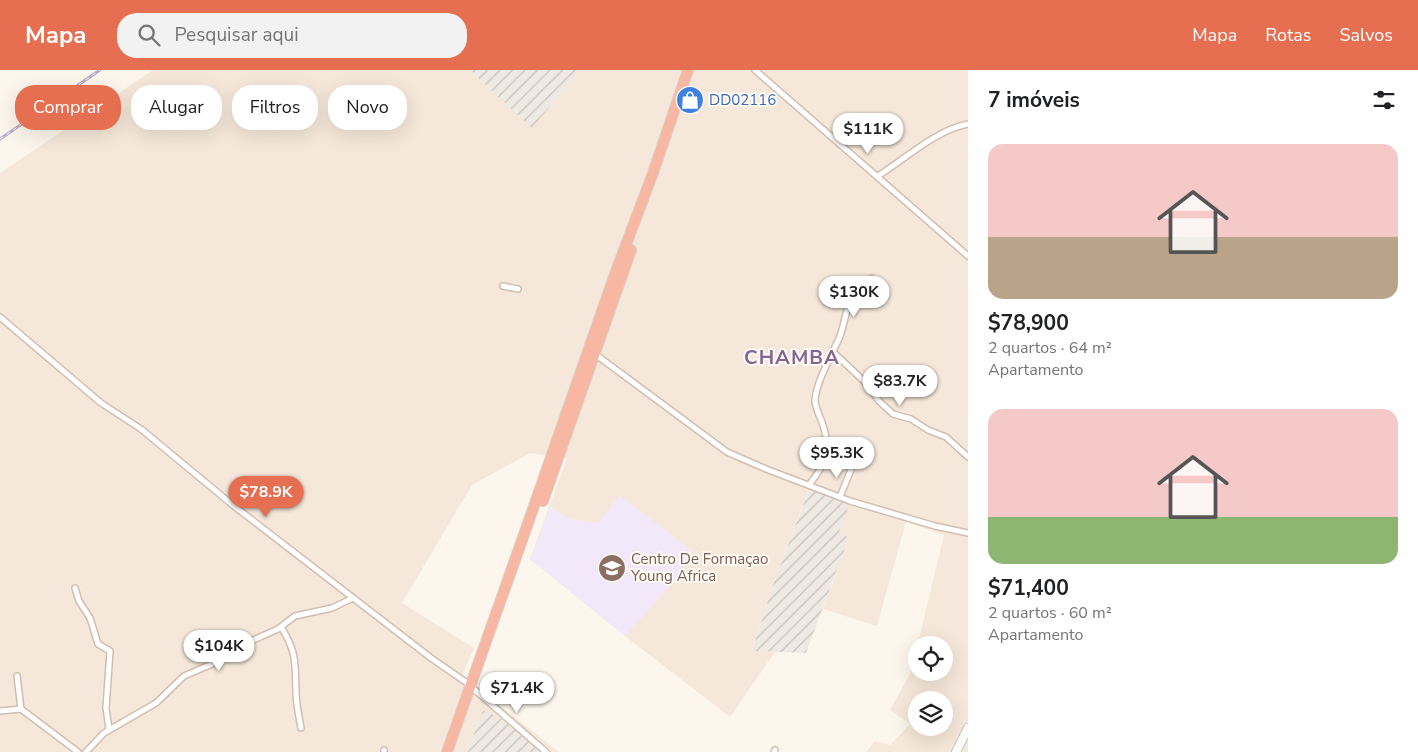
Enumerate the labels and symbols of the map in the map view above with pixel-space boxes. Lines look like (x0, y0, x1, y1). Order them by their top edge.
shop icon: DD02116 (675, 85, 705, 115)
place label: DD02116 (709, 90, 776, 110)
pin: $111K (833, 112, 903, 155)
pin: $130K (819, 276, 889, 318)
district label: CHAMBA (744, 344, 840, 371)
pin: $83.7K (859, 364, 941, 407)
pin: $95.3K (796, 436, 878, 479)
pin: $78.9K (225, 476, 307, 518)
place label: Centro De Formaçao Young Africa (630, 549, 768, 586)
school or university icon: Centro De Formaçao Young Africa (597, 553, 627, 583)
pin: $104K (184, 630, 254, 672)
pin: $71.4K (476, 672, 558, 714)

